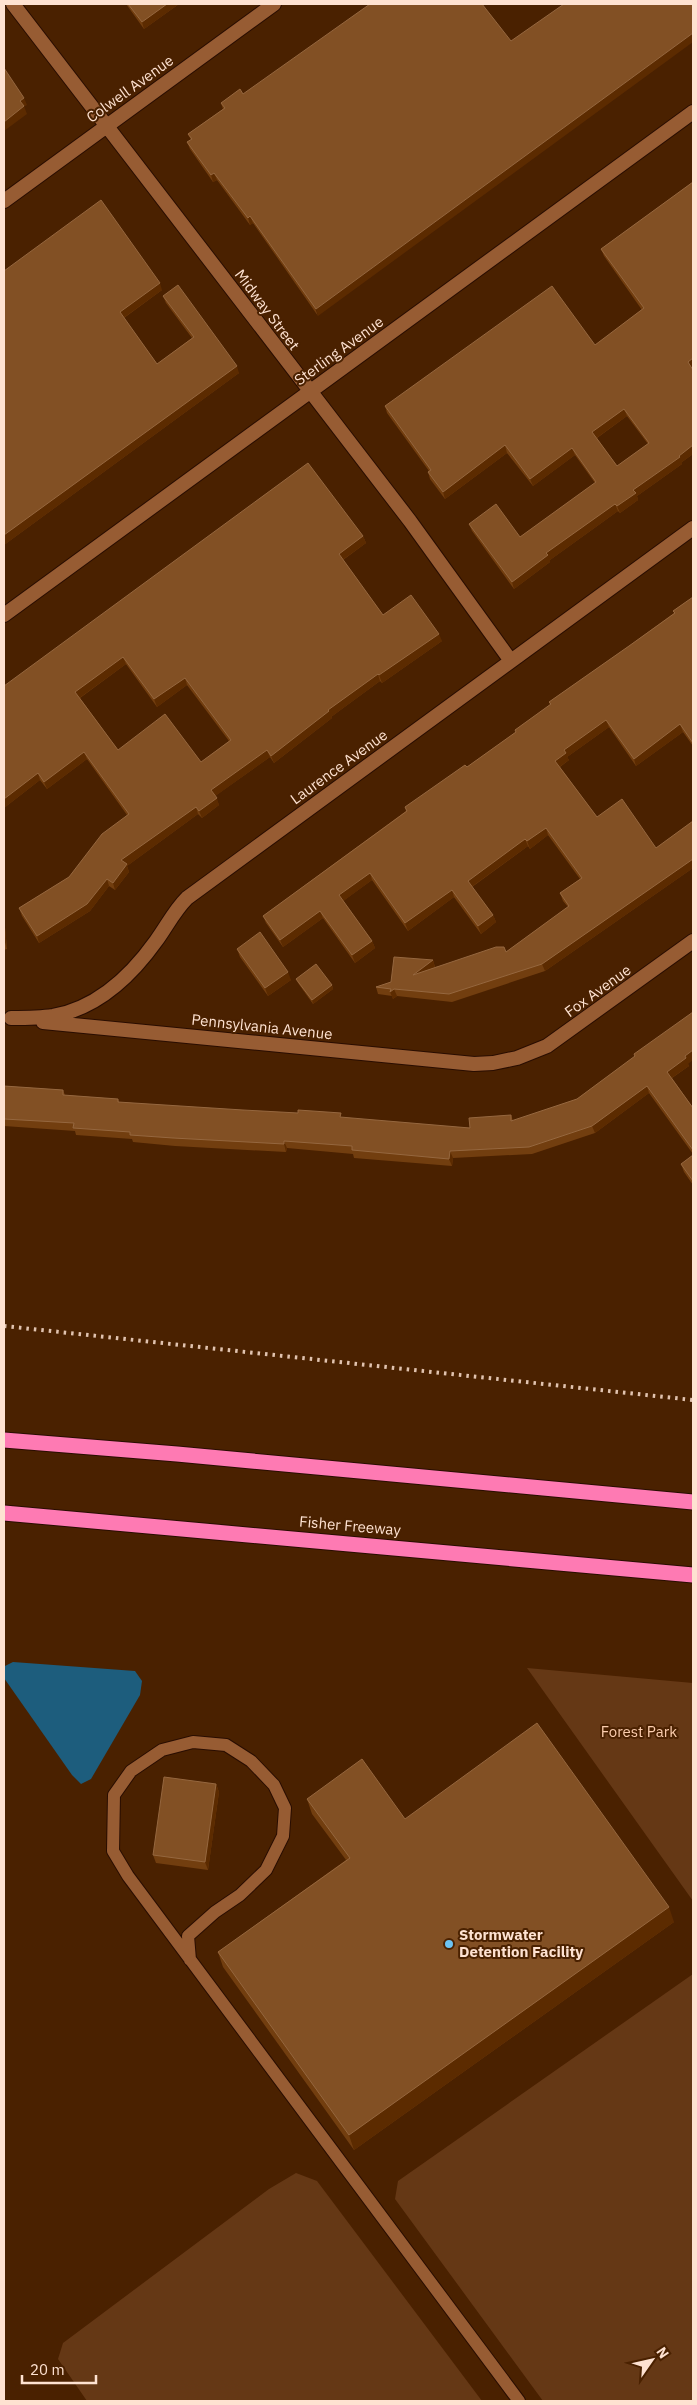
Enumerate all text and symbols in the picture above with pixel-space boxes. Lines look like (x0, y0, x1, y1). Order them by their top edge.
street label: Colwell Avenue (82, 51, 177, 127)
street label: Midway Street (231, 266, 304, 354)
street label: Sterling Avenue (290, 312, 387, 389)
street label: Laurence Avenue (286, 725, 391, 808)
street label: Fox Avenue (561, 960, 635, 1021)
street label: Pennsylvania Avenue (191, 1010, 334, 1043)
street label: Fisher Freeway (298, 1512, 402, 1539)
park label: Forest Park (601, 1722, 677, 1741)
place label: Stormwater Detention Facility (459, 1925, 583, 1961)
marker: Stormwater Detention Facility (443, 1938, 455, 1950)
north arrow (627, 2335, 677, 2385)
text: N (652, 2343, 673, 2362)
scale bar (22, 2352, 96, 2384)
text: 20 m (30, 2360, 65, 2379)

